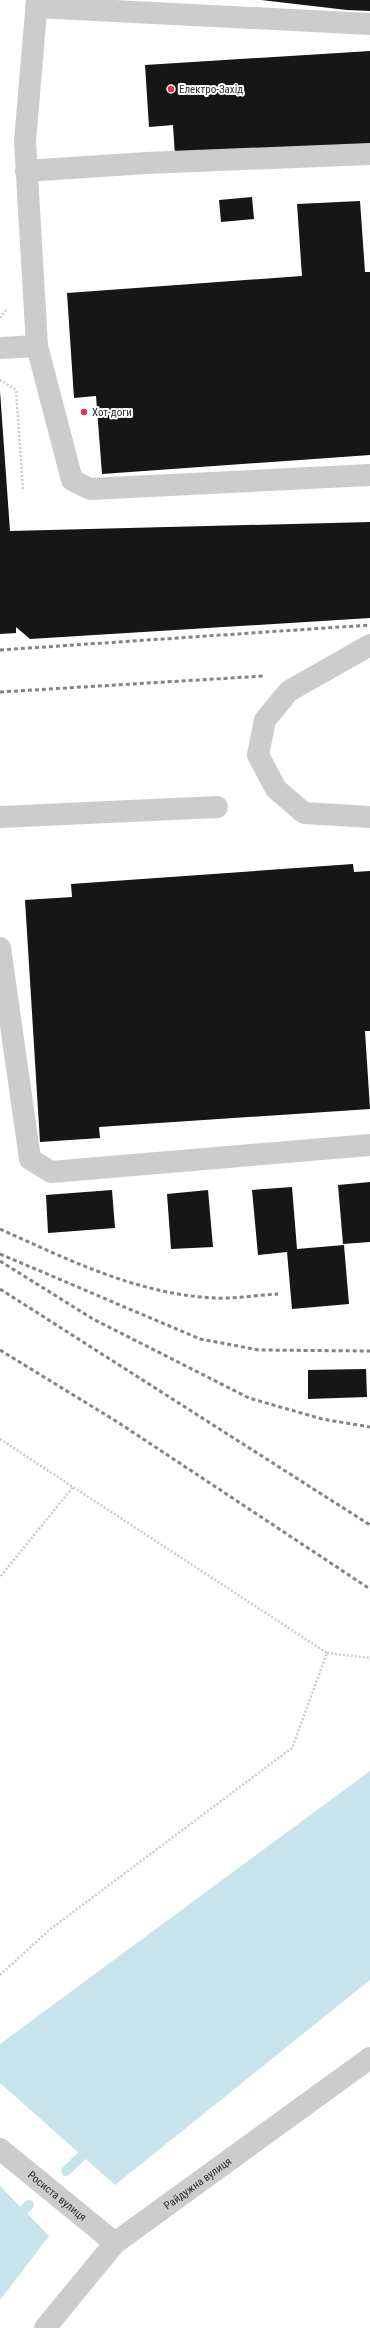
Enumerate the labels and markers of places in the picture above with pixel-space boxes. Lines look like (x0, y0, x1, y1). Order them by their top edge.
place label: Електро-Захід (179, 83, 243, 96)
marker: Електро-Захід (166, 84, 176, 94)
place label: Хот-доги (92, 406, 132, 419)
marker: Хот-доги (79, 407, 89, 417)

